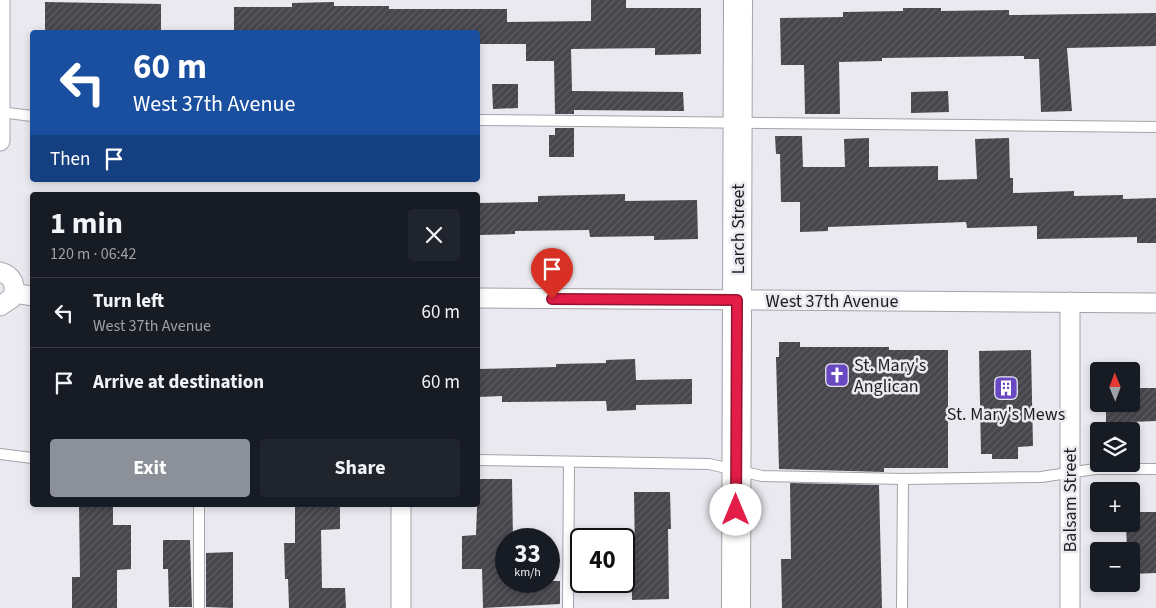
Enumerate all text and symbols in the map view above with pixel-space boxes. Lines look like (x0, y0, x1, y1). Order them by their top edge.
text: 60 m (133, 42, 207, 92)
icon: left (50, 50, 115, 115)
text: West 37th Avenue (133, 88, 295, 120)
icon: arrive (100, 145, 128, 173)
text: Then (50, 146, 90, 173)
street label: Larch Street (726, 184, 751, 274)
text: 1 min (50, 202, 123, 245)
button: close (408, 209, 460, 261)
text: 120 m · 06:42 (50, 243, 137, 265)
pin (531, 248, 573, 299)
icon: arrive (538, 255, 566, 283)
text: Turn left (93, 288, 164, 315)
street label: West 37th Avenue (766, 289, 898, 314)
icon: left (50, 299, 78, 327)
text: 60 m (422, 299, 460, 326)
text: West 37th Avenue (93, 315, 211, 337)
place label: St. Mary's Anglican (854, 353, 926, 399)
church icon: St. Mary's Anglican (824, 362, 850, 388)
north arrow (1090, 362, 1140, 412)
map controls (1090, 362, 1140, 592)
icon: arrive (50, 369, 78, 397)
text: Arrive at destination (93, 369, 264, 396)
text: 60 m (422, 369, 460, 396)
building icon: St. Mary's Mews (993, 375, 1019, 401)
place label: St. Mary's Mews (947, 402, 1065, 427)
button: layers (1090, 422, 1140, 472)
button: Exit (50, 439, 250, 497)
button: Share (260, 439, 460, 497)
street label: Balsam Street (1058, 448, 1083, 552)
button: + (1090, 482, 1140, 532)
position arrow (709, 483, 761, 535)
speed limit sign: 40 (570, 528, 635, 593)
text: 33 (514, 536, 541, 572)
button: − (1090, 542, 1140, 592)
text: km/h (514, 564, 541, 581)

